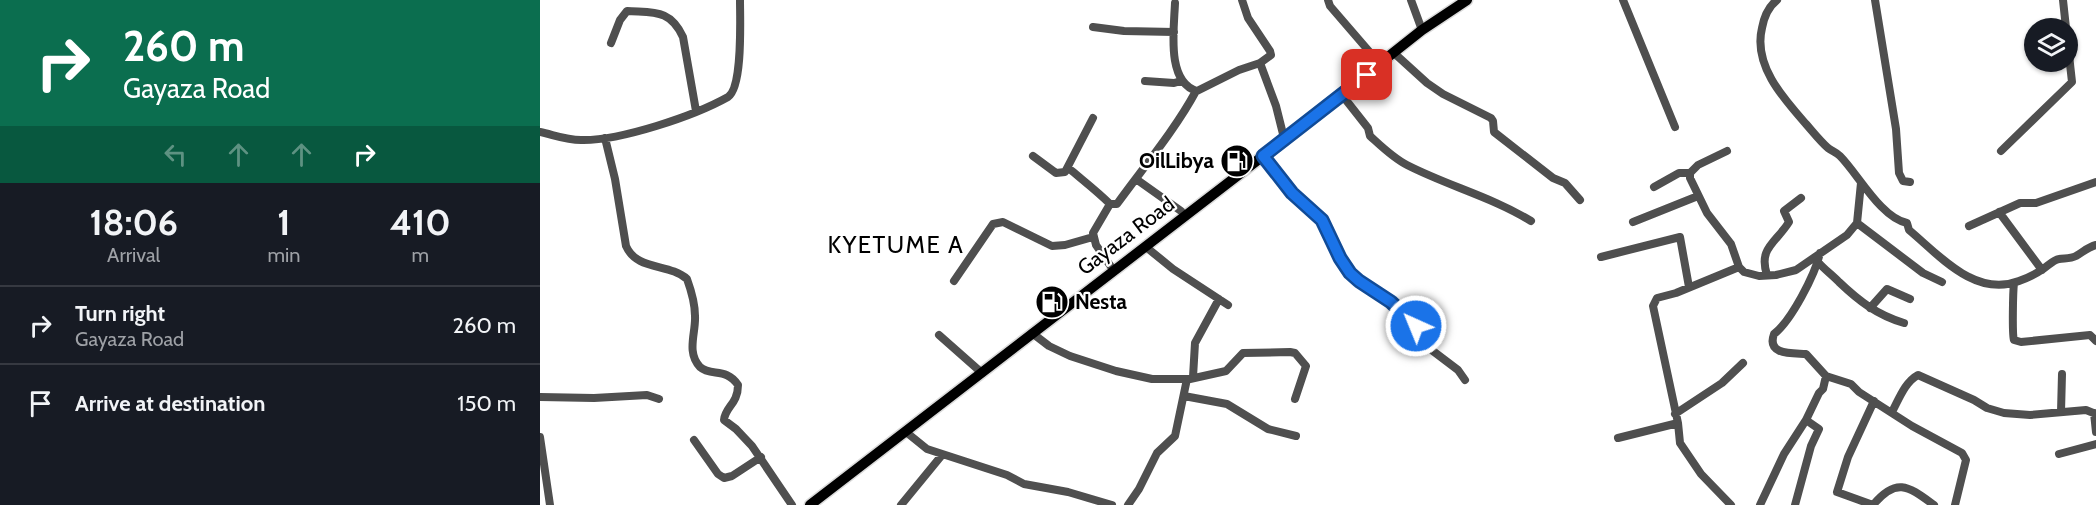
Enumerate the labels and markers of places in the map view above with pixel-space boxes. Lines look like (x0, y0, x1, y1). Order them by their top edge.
pin (1341, 49, 1392, 100)
fuel station icon: OilLibya (1219, 143, 1255, 179)
place label: OilLibya (1139, 148, 1215, 173)
fuel station icon: Nesta (1034, 284, 1070, 320)
place label: Nesta (1075, 289, 1127, 314)

